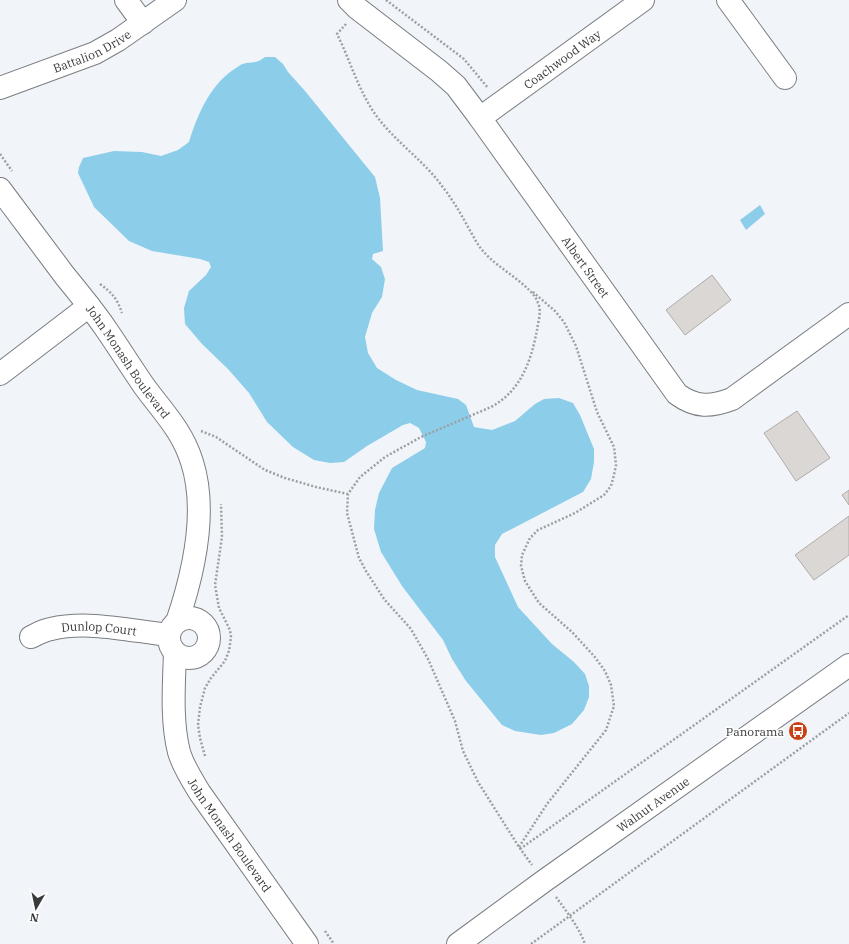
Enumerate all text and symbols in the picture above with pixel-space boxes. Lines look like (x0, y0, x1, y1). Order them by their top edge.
street label: Battalion Drive (51, 26, 133, 75)
street label: Coachwood Way (520, 26, 604, 92)
street label: Albert Street (559, 233, 613, 300)
street label: John Monash Boulevard (83, 301, 174, 421)
street label: Dunlop Court (60, 618, 138, 638)
bus stop icon: Panorama (787, 720, 809, 742)
place label: Panorama (726, 724, 784, 739)
street label: Walnut Avenue (614, 773, 692, 835)
street label: John Monash Boulevard (185, 775, 275, 895)
north arrow (16, 888, 56, 928)
text: N (29, 910, 40, 925)

